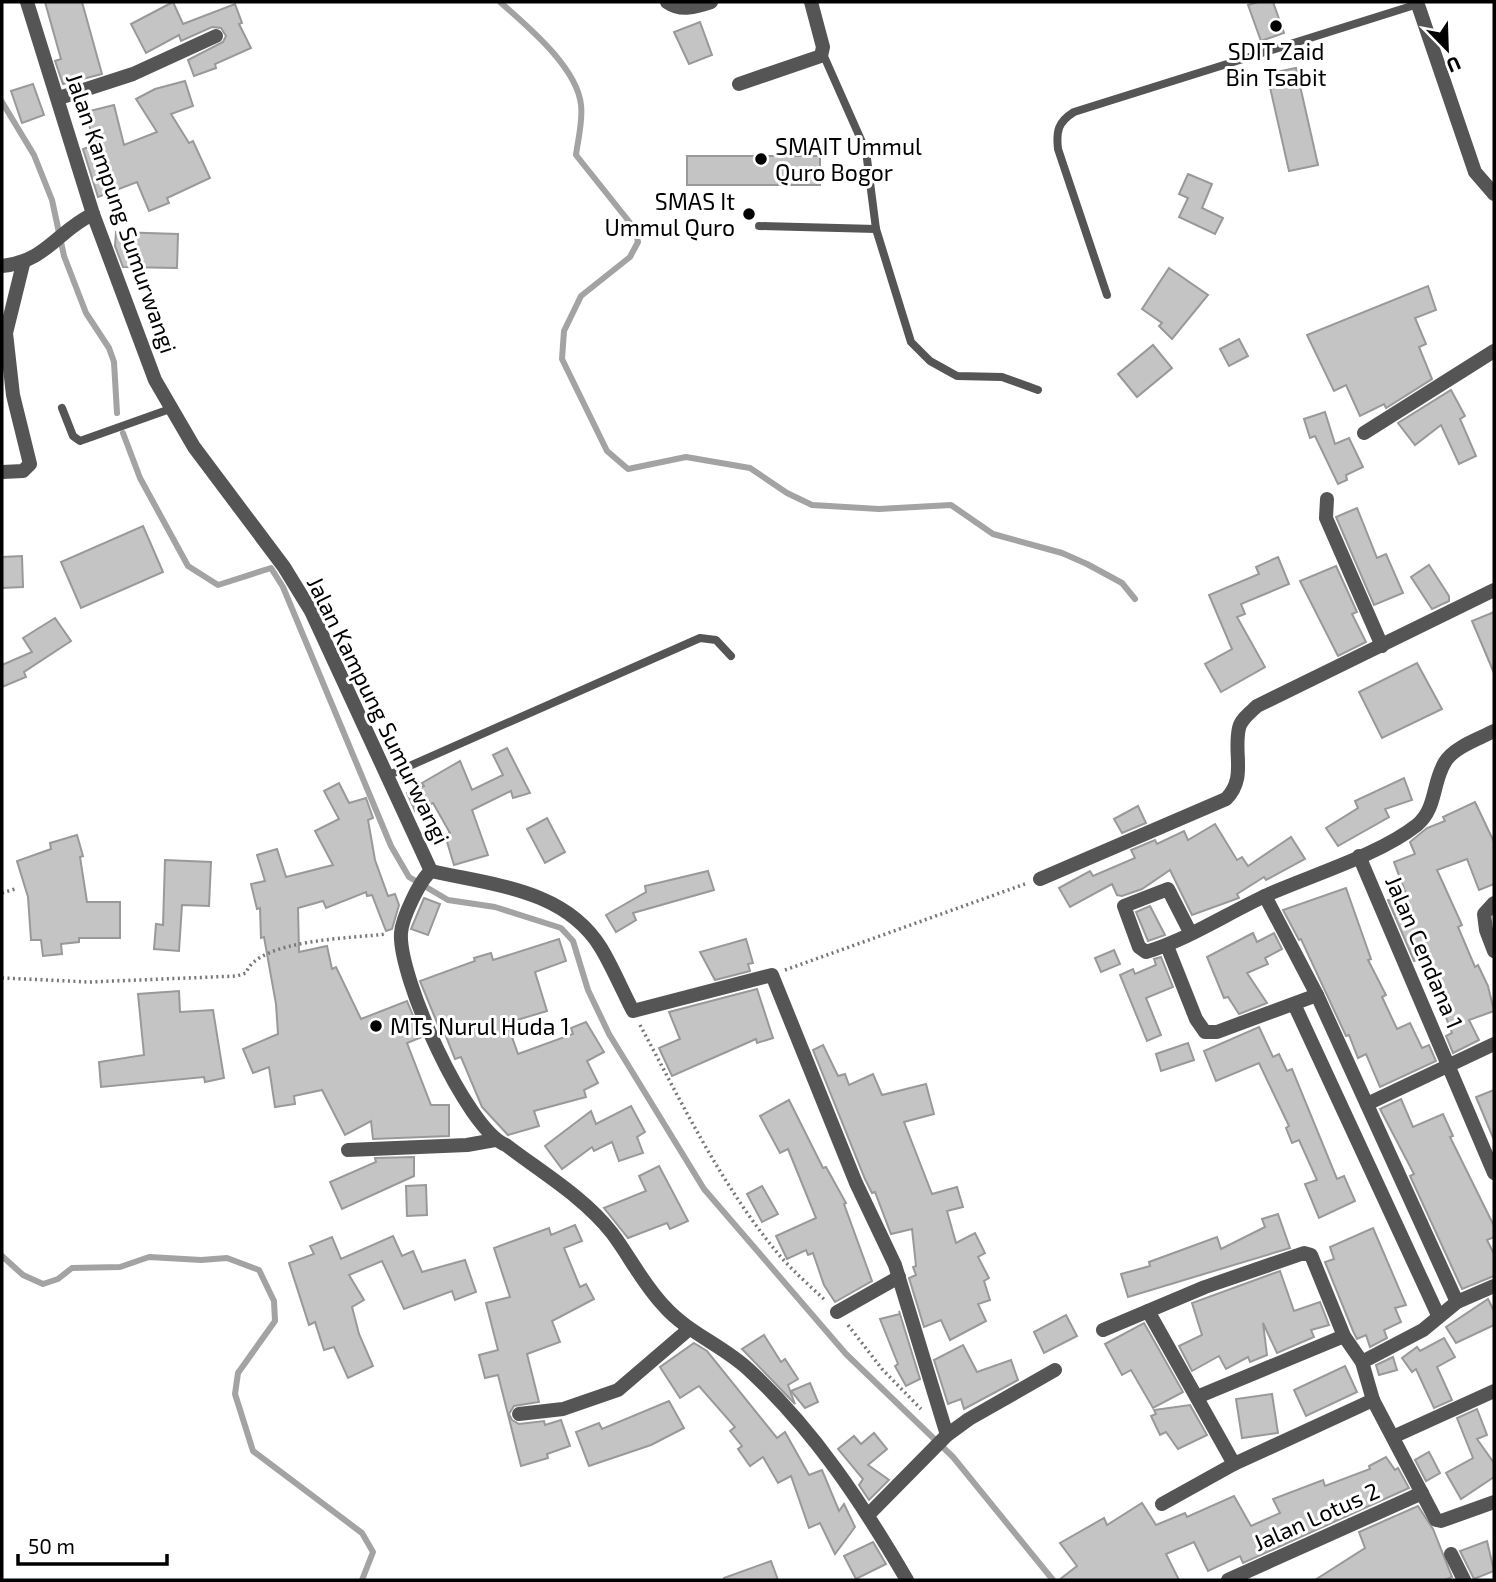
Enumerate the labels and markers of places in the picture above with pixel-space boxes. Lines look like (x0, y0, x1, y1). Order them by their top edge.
marker: SDIT Zaid Bin Tsabit (1268, 18, 1284, 34)
place label: SDIT Zaid Bin Tsabit (1226, 37, 1327, 91)
place label: SMAIT Ummul Quro Bogor (775, 132, 922, 186)
marker: SMAIT Ummul Quro Bogor (753, 151, 769, 167)
place label: SMAS It Ummul Quro (604, 187, 735, 241)
marker: SMAS It Ummul Quro (741, 206, 757, 222)
place label: MTs Nurul Huda 1 (390, 1012, 570, 1040)
marker: MTs Nurul Huda 1 (368, 1018, 384, 1034)

